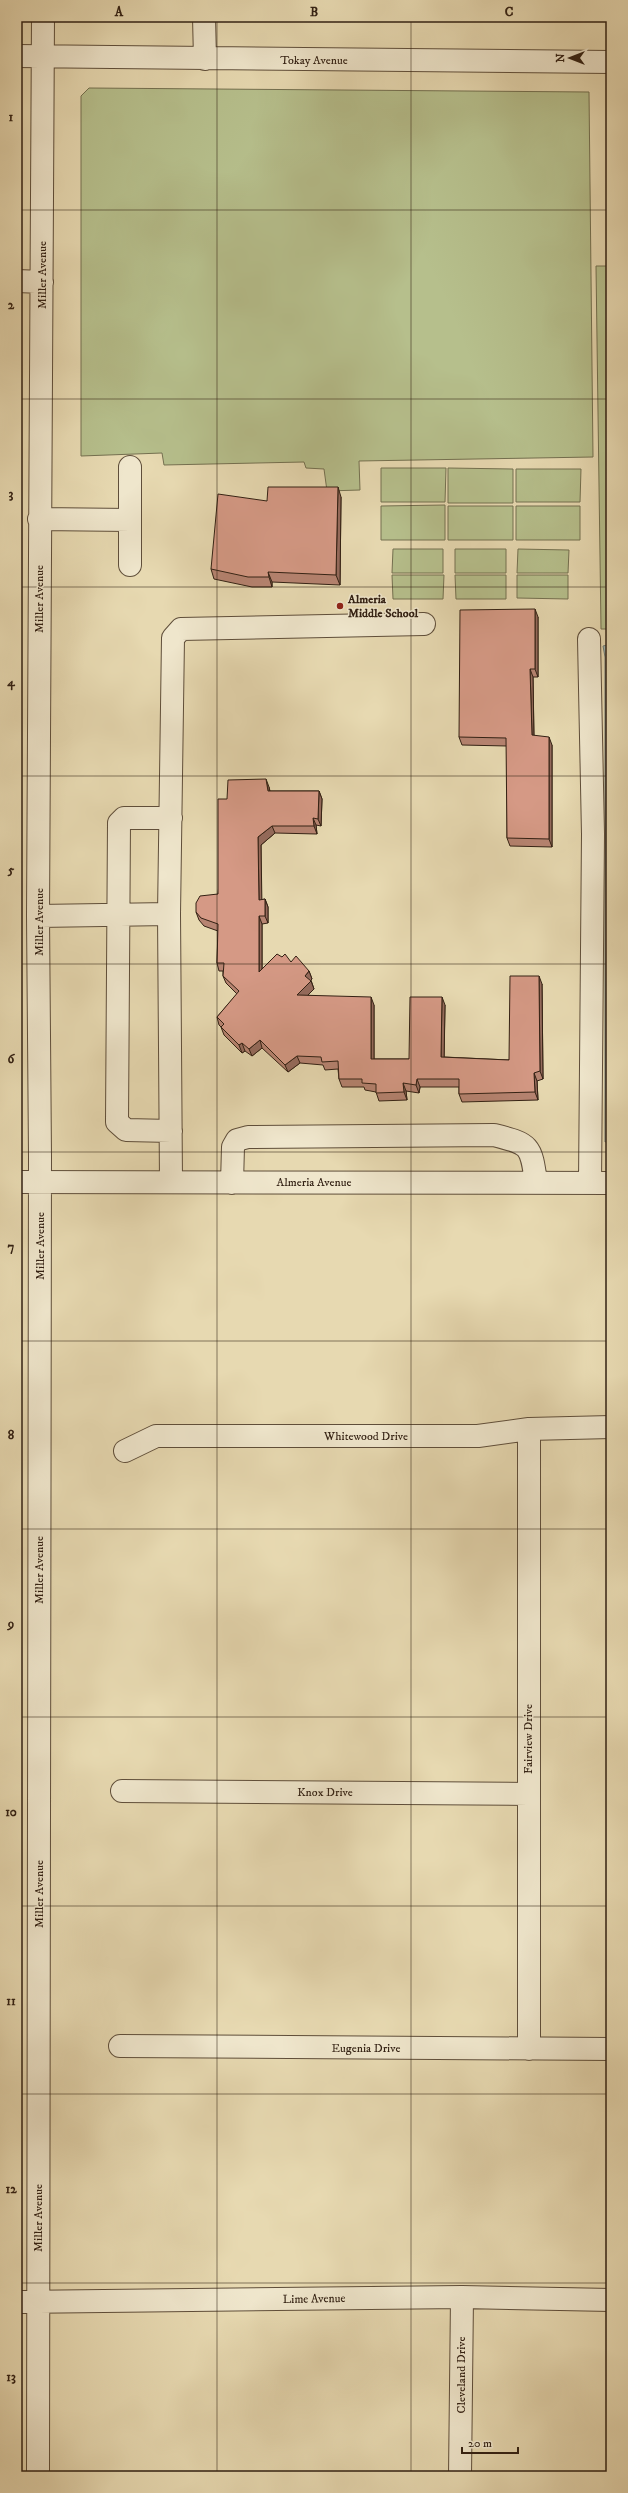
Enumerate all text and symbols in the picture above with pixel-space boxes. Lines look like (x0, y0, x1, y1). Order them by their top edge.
text: A (114, 4, 124, 20)
text: B (310, 4, 318, 20)
text: C (505, 4, 514, 20)
north arrow (550, 38, 590, 78)
street label: Tokay Avenue (280, 53, 348, 68)
text: N (554, 53, 568, 63)
text: 1 (9, 109, 14, 125)
street label: Miller Avenue (35, 241, 50, 309)
text: 2 (8, 297, 15, 313)
text: 3 (9, 486, 14, 502)
street label: Miller Avenue (32, 565, 47, 633)
place label: Almeria Middle School (347, 592, 418, 621)
marker: Almeria Middle School (335, 601, 345, 611)
text: 4 (6, 674, 15, 691)
text: 5 (7, 862, 15, 878)
street label: Miller Avenue (32, 888, 47, 956)
text: 6 (8, 1051, 16, 1067)
street label: Almeria Avenue (276, 1175, 352, 1190)
street label: Miller Avenue (33, 1212, 48, 1280)
text: 7 (8, 1239, 15, 1255)
text: 8 (8, 1427, 15, 1443)
street label: Whitewood Drive (323, 1429, 408, 1444)
street label: Miller Avenue (32, 1536, 47, 1604)
text: 9 (7, 1616, 14, 1632)
street label: Fairview Drive (521, 1704, 536, 1774)
street label: Knox Drive (297, 1785, 353, 1800)
text: 10 (5, 1804, 17, 1820)
street label: Miller Avenue (32, 1860, 47, 1928)
text: 11 (6, 1993, 16, 2009)
street label: Eugenia Drive (332, 2041, 400, 2056)
text: 12 (5, 2181, 17, 2197)
street label: Miller Avenue (31, 2184, 46, 2252)
street label: Lime Avenue (282, 2291, 346, 2307)
street label: Cleveland Drive (454, 2337, 469, 2413)
text: 13 (6, 2369, 16, 2385)
scale bar (462, 2429, 518, 2455)
text: 20 m (468, 2436, 492, 2451)

